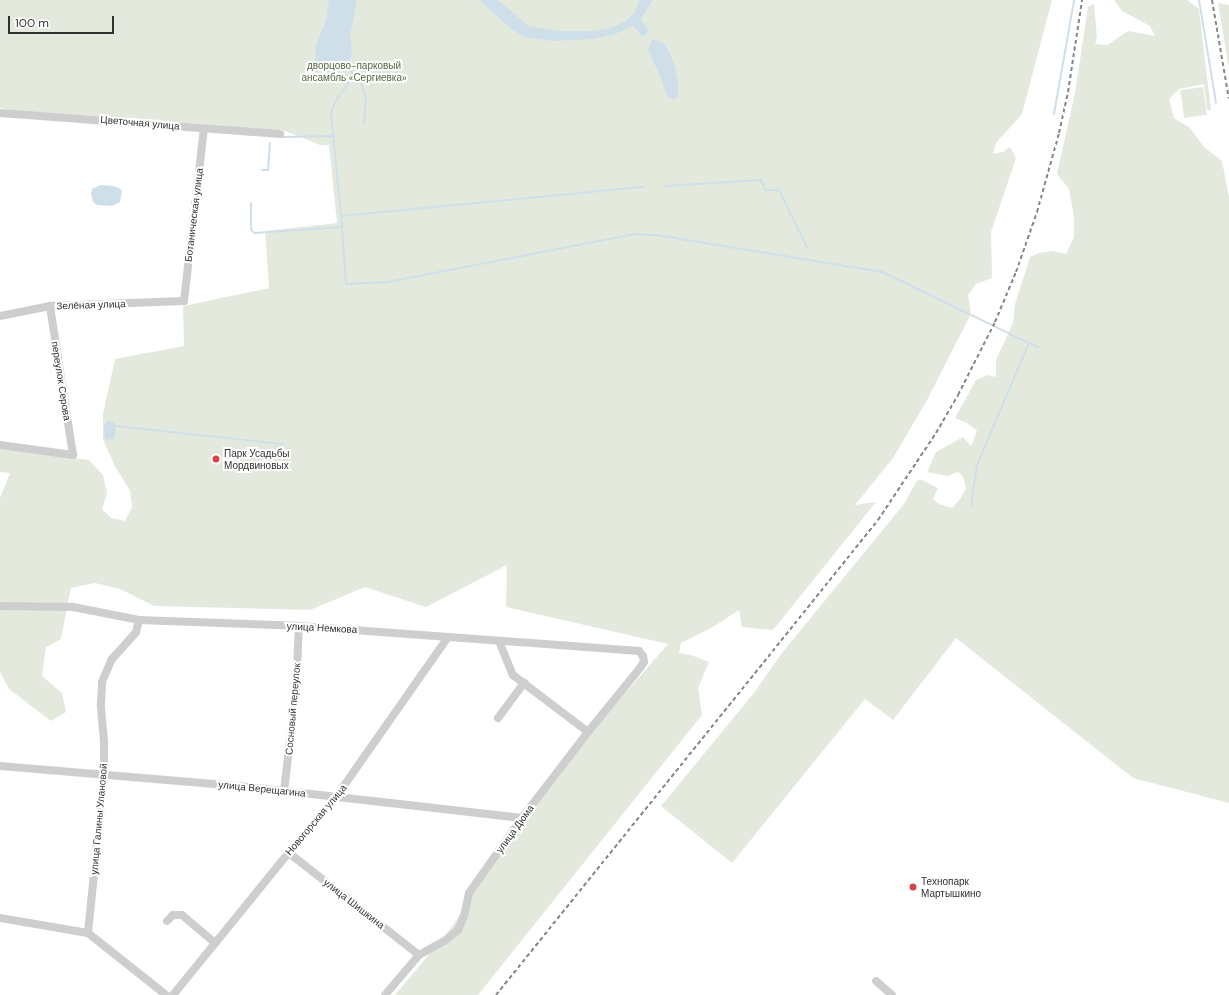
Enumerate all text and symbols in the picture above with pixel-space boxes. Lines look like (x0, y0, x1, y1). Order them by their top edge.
scale bar (10, 8, 116, 34)
text: 100 m (15, 15, 49, 31)
park label: дворцово-парковый ансамбль «Сергиевка» (301, 59, 407, 82)
street label: Цветочная улица (100, 114, 180, 132)
street label: Ботаническая улица (182, 167, 206, 263)
street label: Зелёная улица (56, 298, 126, 312)
street label: переулок Серова (49, 341, 73, 421)
place label: Парк Усадьбы Мордвиновых (224, 447, 290, 470)
marker: Парк Усадьбы Мордвиновых (211, 454, 221, 464)
street label: улица Немкова (286, 620, 358, 636)
street label: Сосновый переулок (283, 663, 303, 755)
street label: улица Галины Улановой (88, 763, 110, 875)
street label: улица Верещагина (218, 778, 306, 800)
street label: Новогорская улица (283, 782, 349, 858)
street label: улица Дюма (493, 803, 537, 855)
place label: Технопарк Мартышкино (921, 875, 981, 898)
street label: улица Шишкина (321, 877, 387, 931)
marker: Технопарк Мартышкино (908, 882, 918, 892)

